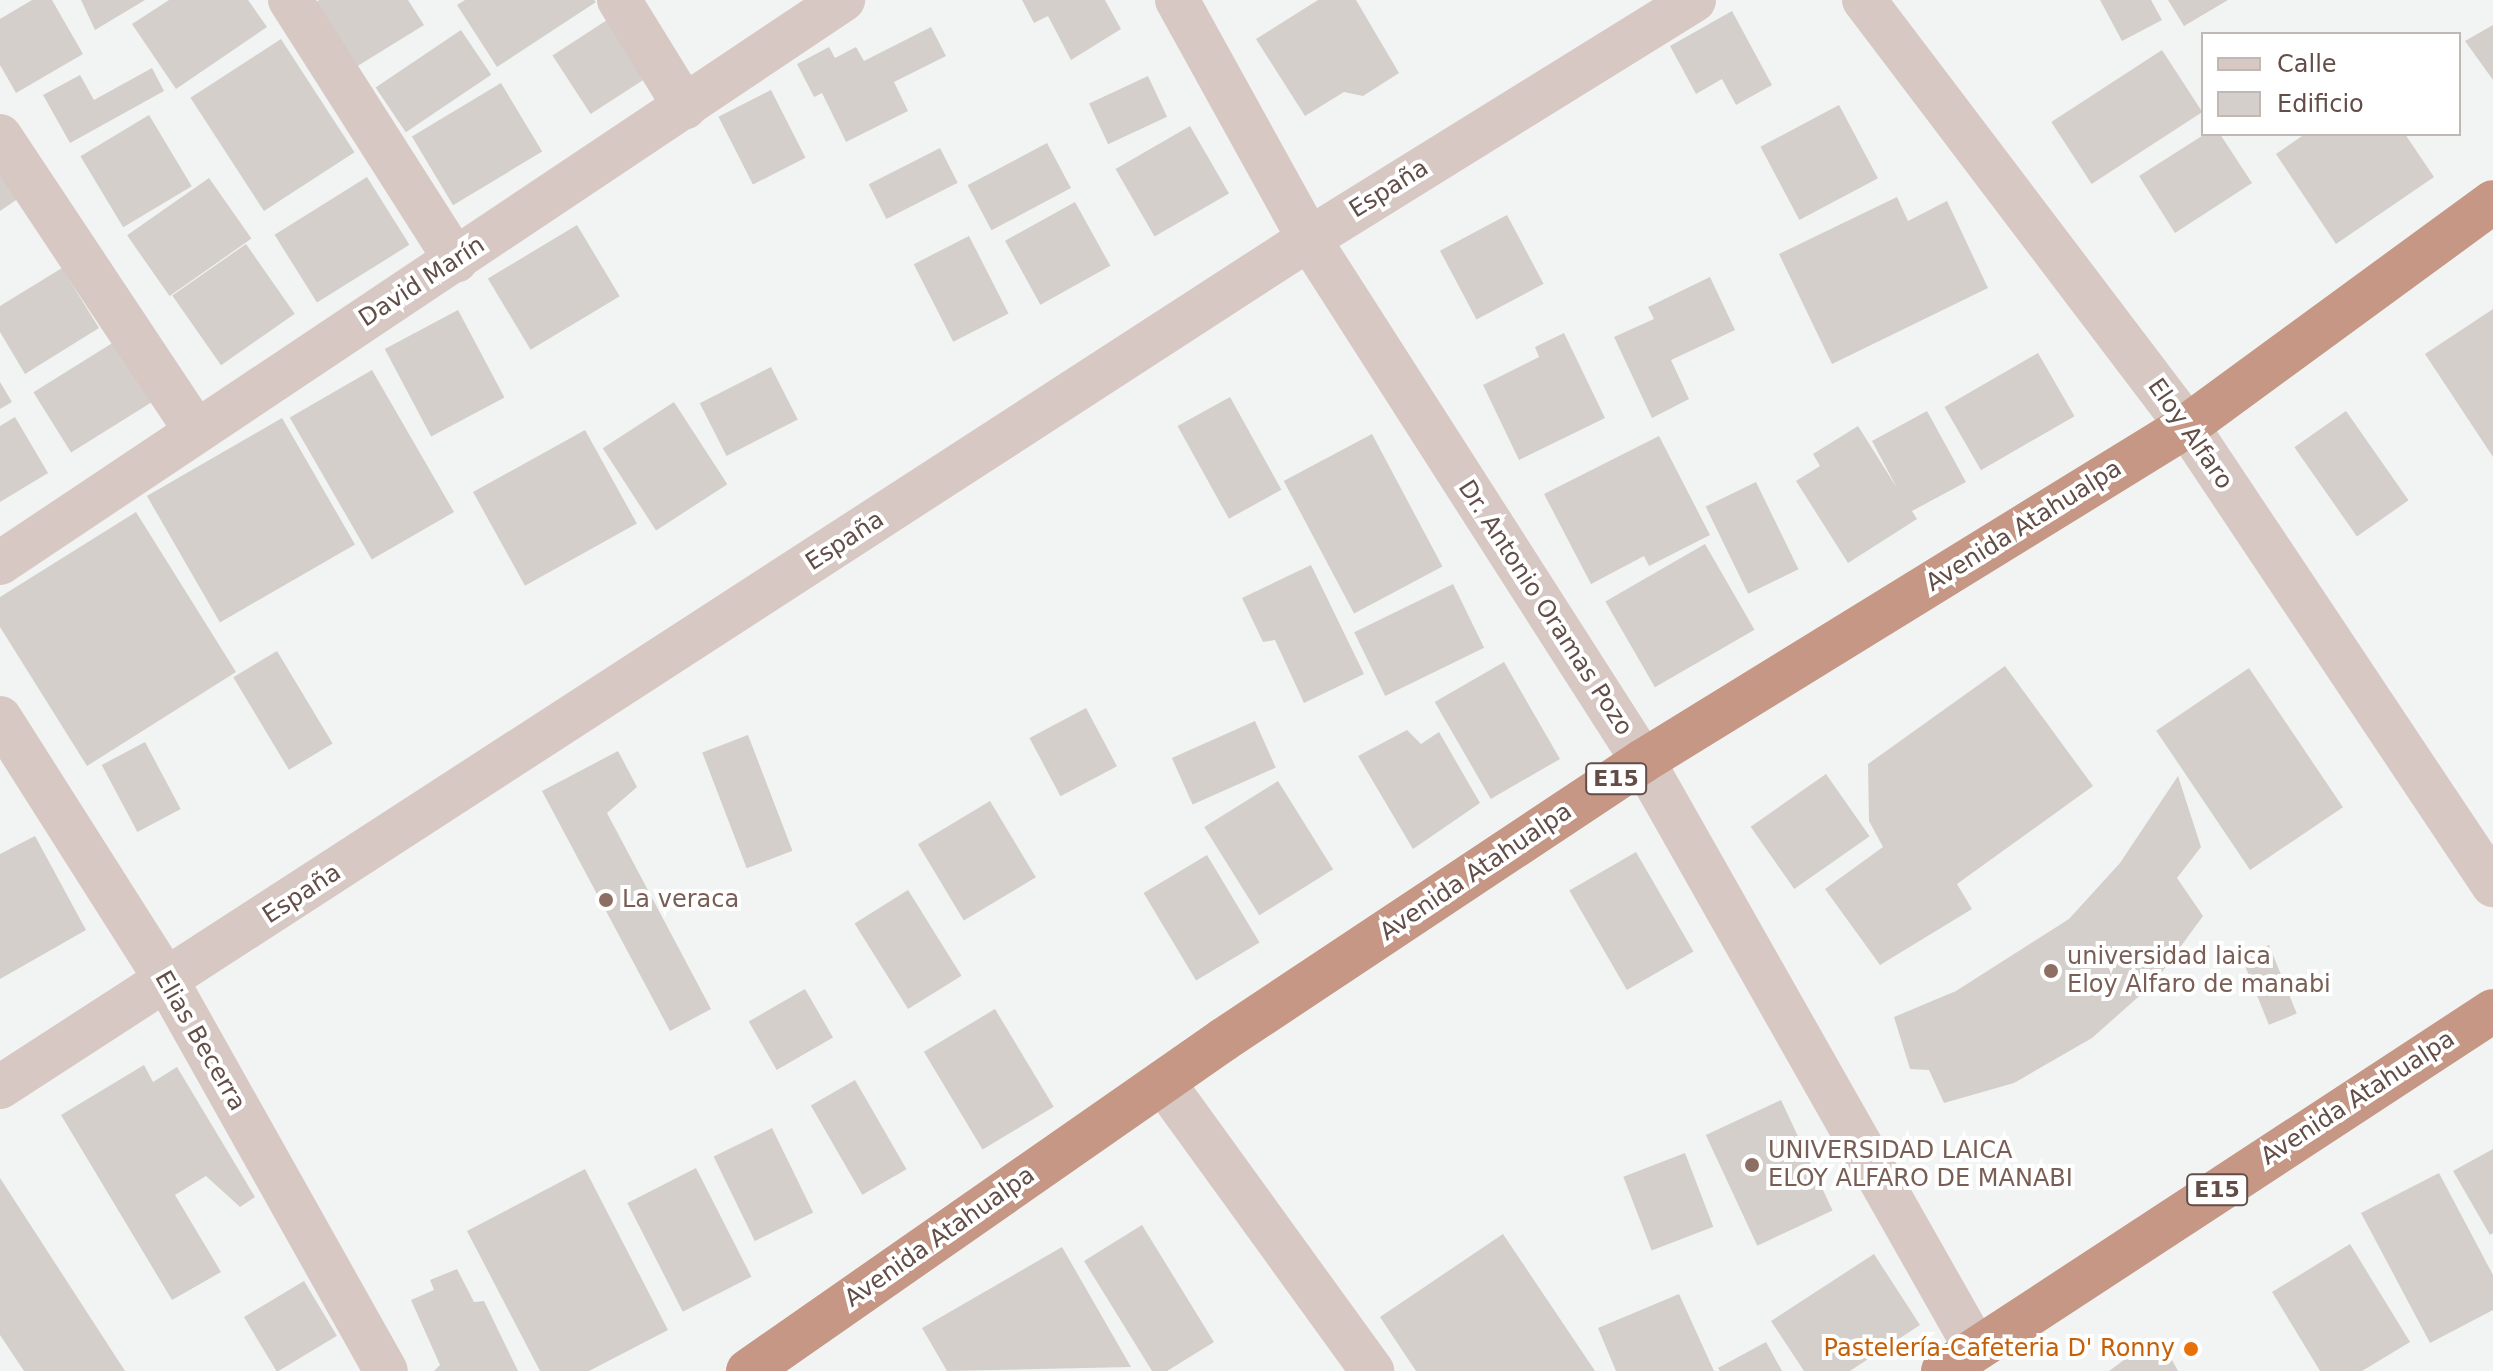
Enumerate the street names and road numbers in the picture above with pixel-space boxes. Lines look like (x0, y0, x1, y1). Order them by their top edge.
street label: España (1344, 154, 1434, 224)
street label: David Marín (354, 231, 490, 333)
street label: Eloy Alfaro (2141, 373, 2239, 495)
street label: Avenida Atahualpa (1921, 454, 2127, 598)
street label: Dr. Antonio Oramas Pozo (1452, 475, 1638, 741)
street label: España (800, 505, 890, 577)
road number: E15 (1584, 761, 1648, 797)
street label: Avenida Atahualpa (1375, 797, 1577, 947)
street label: España (257, 858, 347, 930)
street label: Elias Becerra (148, 966, 252, 1116)
street label: Avenida Atahualpa (2256, 1025, 2460, 1171)
street label: Avenida Atahualpa (839, 1161, 1041, 1313)
road number: E15 (2185, 1172, 2249, 1208)

